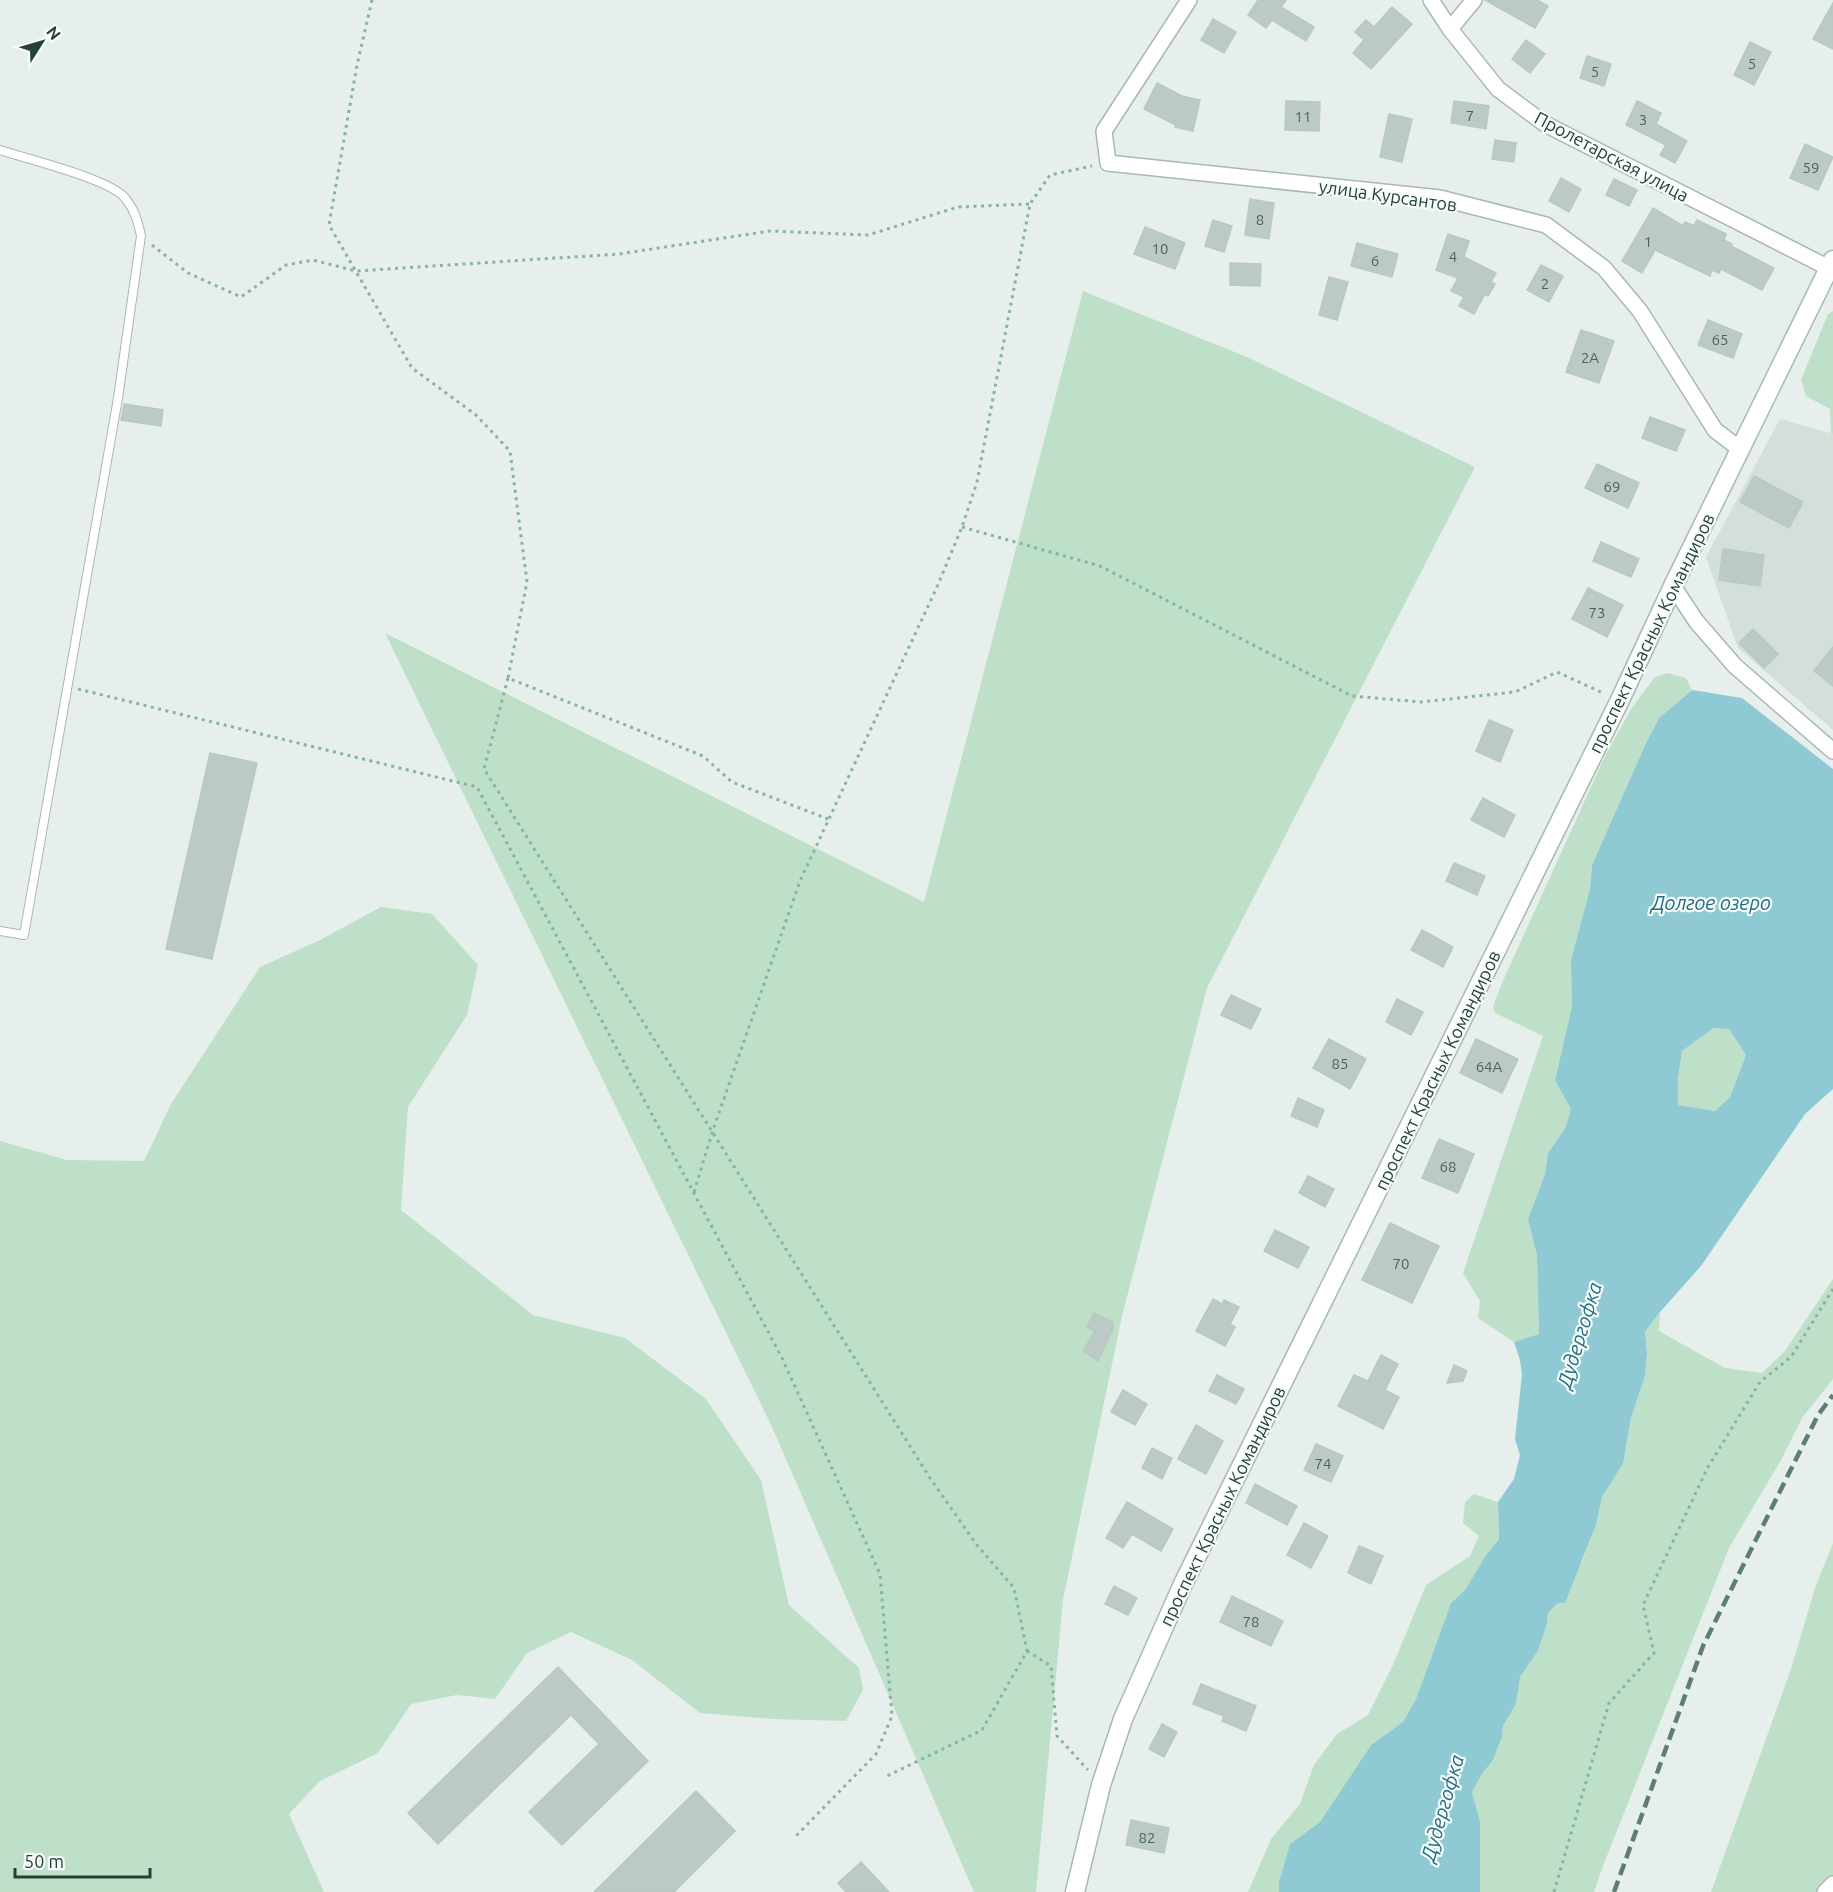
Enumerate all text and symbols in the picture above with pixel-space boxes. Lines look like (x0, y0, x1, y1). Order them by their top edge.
north arrow (12, 12, 72, 72)
text: N (43, 23, 65, 43)
house number: 5 (1748, 55, 1756, 72)
house number: 5 (1591, 63, 1599, 80)
house number: 7 (1466, 107, 1474, 124)
street label: Пролетарская улица (1532, 107, 1692, 205)
house number: 11 (1295, 108, 1311, 125)
house number: 3 (1639, 111, 1647, 128)
house number: 59 (1803, 159, 1819, 176)
street label: улица Курсантов (1318, 175, 1458, 215)
house number: 8 (1256, 211, 1264, 228)
house number: 1 (1644, 233, 1652, 250)
house number: 10 (1152, 240, 1168, 257)
house number: 4 (1449, 248, 1457, 265)
house number: 6 (1371, 252, 1379, 269)
house number: 2 (1541, 275, 1549, 292)
house number: 65 (1712, 331, 1728, 348)
house number: 2А (1581, 349, 1599, 366)
house number: 69 (1604, 478, 1620, 495)
street label: проспект Красных Командиров (1584, 510, 1718, 756)
house number: 73 (1589, 604, 1605, 621)
water label: Долгое озеро (1649, 891, 1771, 914)
street label: проспект Красных Командиров (1370, 947, 1504, 1193)
house number: 85 (1332, 1055, 1348, 1072)
house number: 64А (1476, 1058, 1503, 1075)
house number: 68 (1440, 1158, 1456, 1175)
house number: 70 (1393, 1255, 1409, 1272)
water label: Дудергофка (1551, 1279, 1606, 1393)
street label: проспект Красных Командиров (1155, 1383, 1289, 1629)
house number: 74 (1315, 1455, 1331, 1472)
house number: 78 (1243, 1613, 1259, 1630)
water label: Дудергофка (1415, 1752, 1468, 1866)
house number: 82 (1139, 1829, 1155, 1846)
scale bar (15, 1841, 150, 1879)
text: 50 m (24, 1851, 64, 1871)

